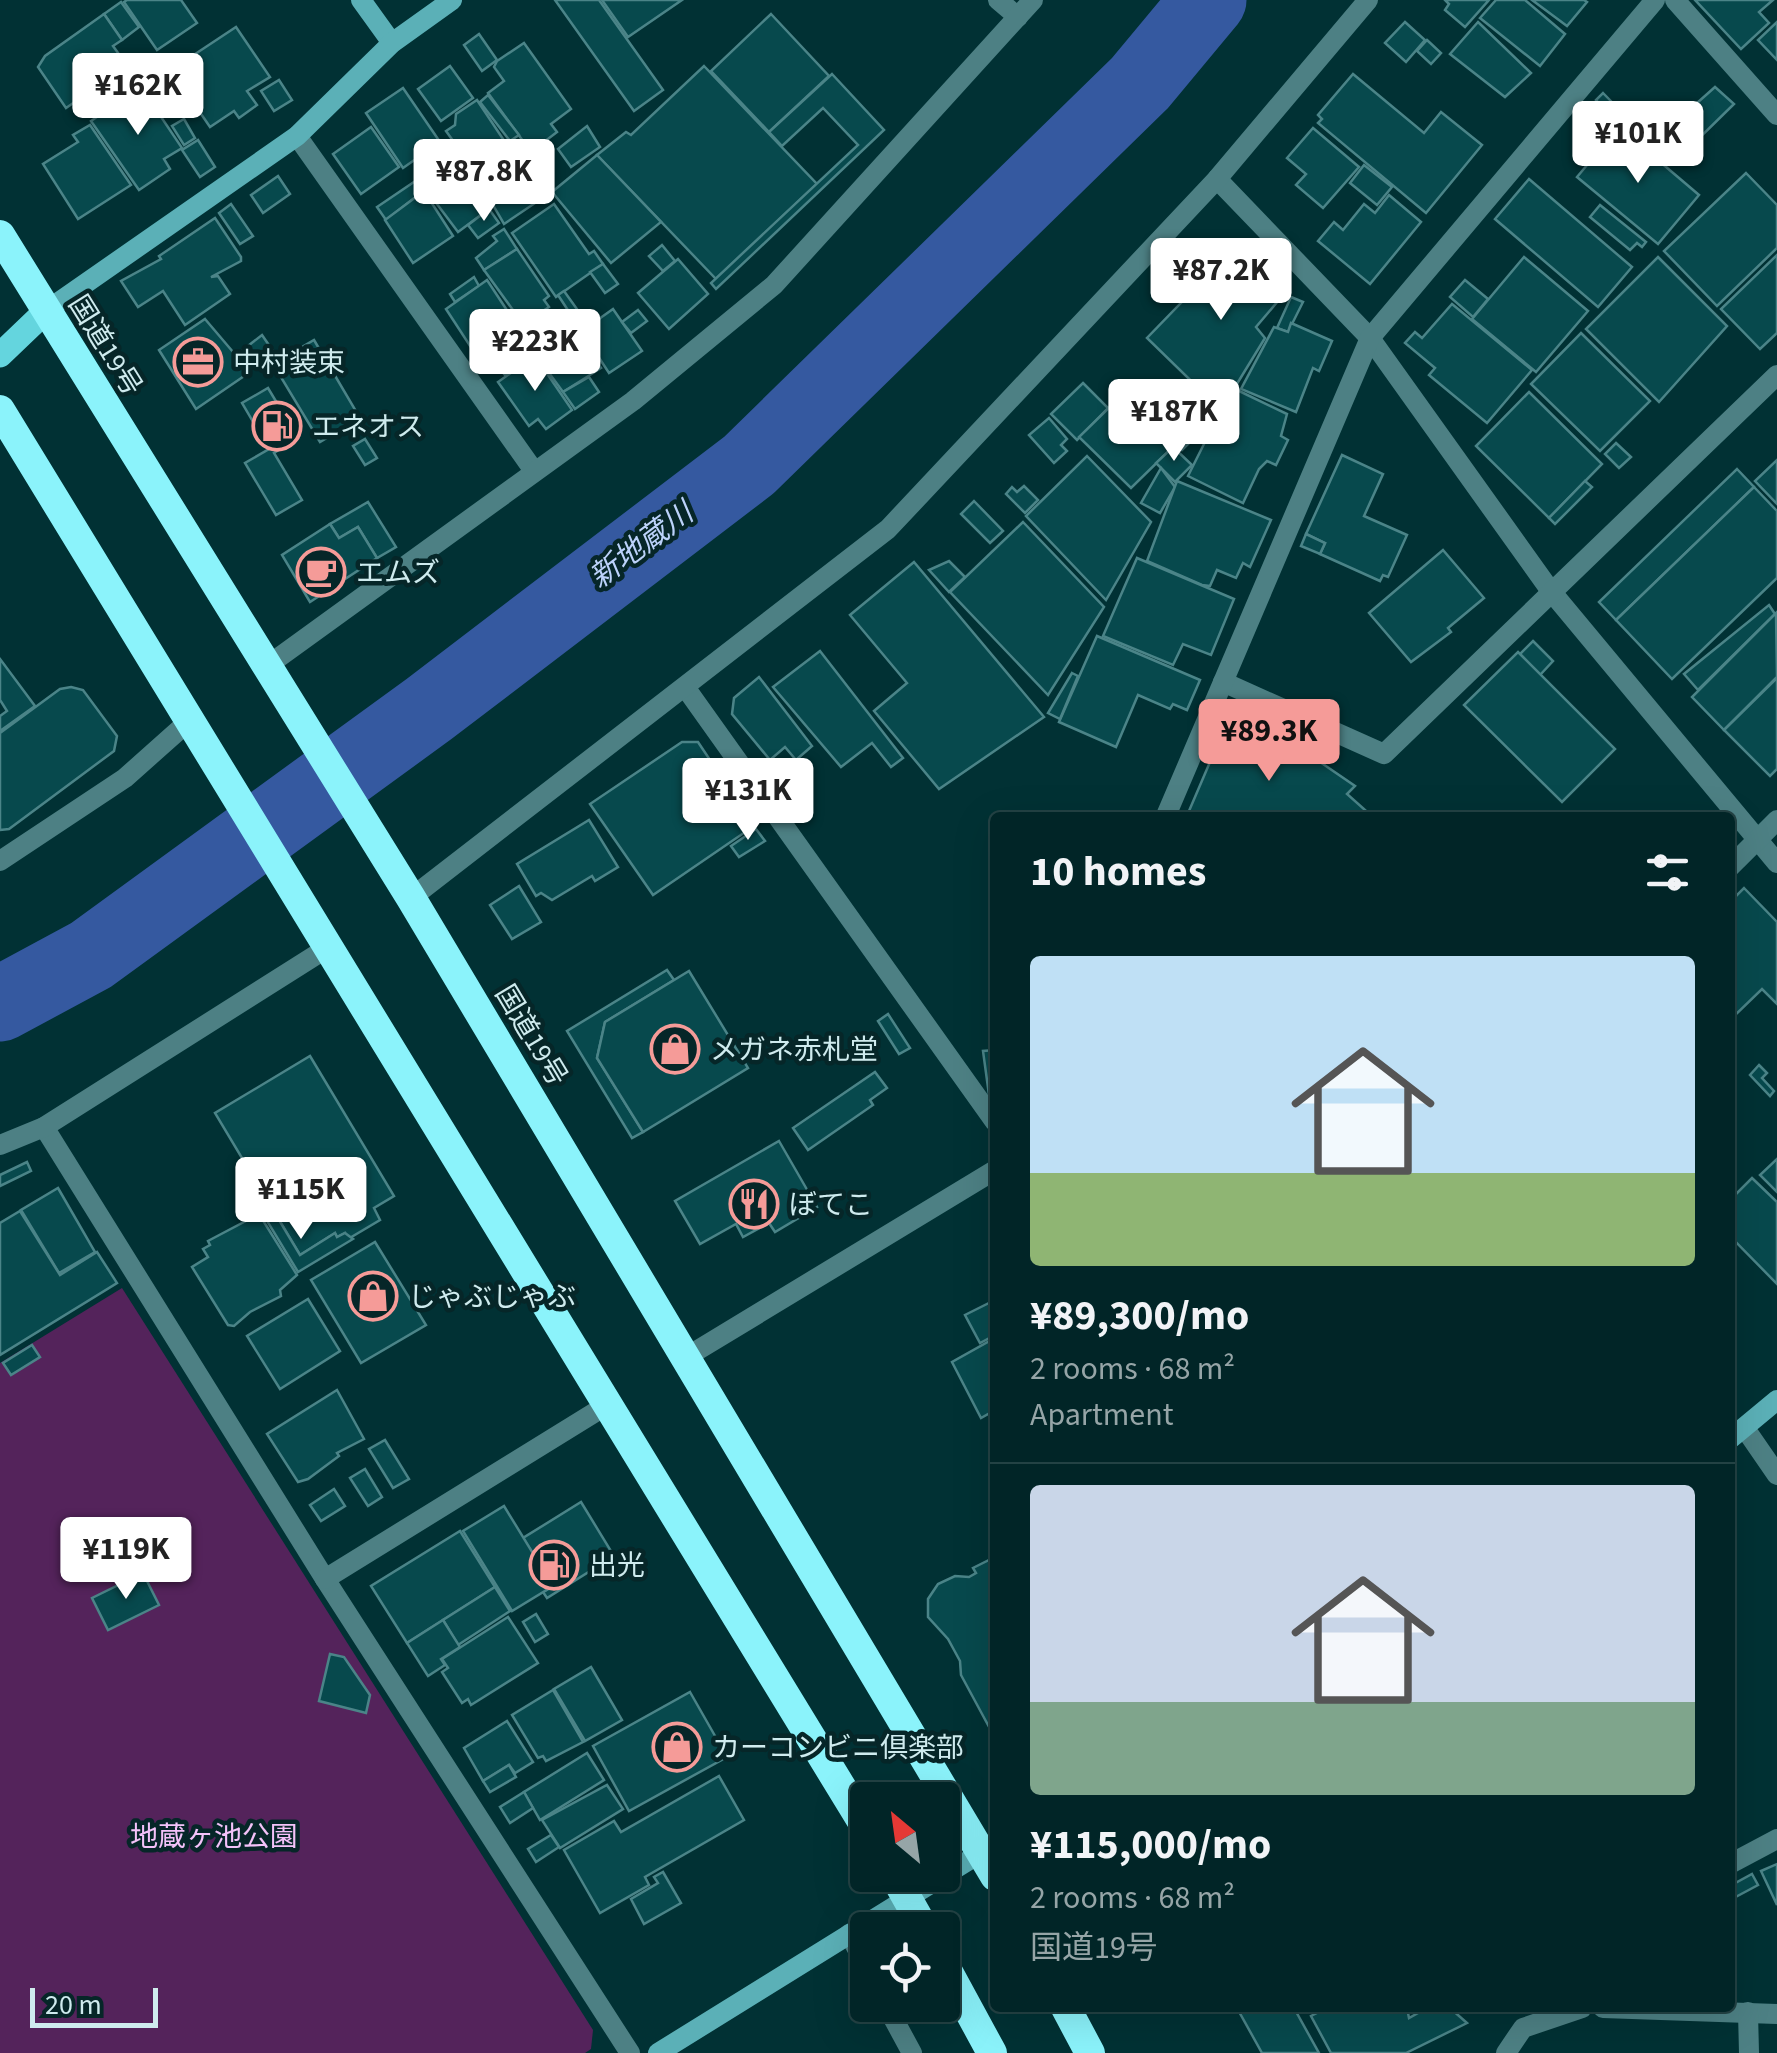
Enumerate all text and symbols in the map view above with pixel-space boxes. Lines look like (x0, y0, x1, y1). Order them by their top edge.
pin: ¥162K (68, 53, 208, 138)
text: ¥162K (94, 62, 182, 108)
pin: ¥101K (1568, 101, 1708, 186)
text: ¥101K (1594, 110, 1682, 156)
pin: ¥87.8K (403, 139, 565, 224)
text: ¥87.8K (436, 148, 532, 194)
pin: ¥87.2K (1140, 238, 1302, 323)
text: ¥87.2K (1173, 247, 1269, 293)
street label: 国道19号 (59, 288, 152, 404)
pin: ¥223K (465, 309, 605, 394)
text: ¥223K (491, 318, 579, 364)
office icon: 中村装束 (172, 336, 224, 388)
place label: 中村装束 (233, 343, 345, 383)
pin: ¥187K (1104, 379, 1244, 464)
text: ¥187K (1130, 388, 1218, 434)
fuel station icon: エネオス (251, 400, 303, 452)
place label: エネオス (312, 407, 424, 447)
water label: 新地蔵川 (580, 490, 705, 599)
cafe icon: エムズ (295, 546, 347, 598)
place label: エムズ (356, 553, 440, 593)
pin: ¥89.3K (1188, 699, 1350, 784)
text: ¥89.3K (1221, 708, 1317, 754)
pin: ¥131K (678, 758, 818, 843)
text: ¥131K (704, 767, 792, 813)
text: 10 homes (1030, 842, 1206, 902)
icon: filters (1640, 845, 1695, 900)
street label: 国道19号 (485, 977, 577, 1094)
icon: home (1273, 1021, 1453, 1201)
shop icon: メガネ赤札堂 (649, 1023, 701, 1075)
place label: メガネ赤札堂 (710, 1030, 878, 1070)
pin: ¥115K (231, 1157, 371, 1242)
text: ¥115K (257, 1166, 345, 1212)
restaurant icon: ぼてこ (728, 1178, 780, 1230)
place label: ぼてこ (789, 1185, 873, 1225)
shop icon: じゃぶじゃぶ (347, 1270, 399, 1322)
place label: じゃぶじゃぶ (408, 1277, 576, 1317)
text: ¥89,300/mo (1030, 1286, 1249, 1346)
text: 2 rooms · 68 m² (1030, 1346, 1235, 1392)
text: Apartment (1030, 1392, 1173, 1438)
pin: ¥119K (56, 1517, 196, 1602)
text: ¥119K (82, 1526, 170, 1572)
fuel station icon: 出光 (528, 1539, 580, 1591)
place label: 出光 (589, 1546, 645, 1586)
icon: home (1273, 1550, 1453, 1730)
shop icon: カーコンビニ倶楽部 (651, 1721, 703, 1773)
place label: カーコンビニ倶楽部 (712, 1728, 964, 1768)
north arrow (850, 1782, 960, 1892)
map controls (850, 1782, 960, 2022)
text: ¥115,000/mo (1030, 1815, 1271, 1875)
park label: 地蔵ヶ池公園 (130, 1817, 298, 1857)
text: 2 rooms · 68 m² (1030, 1875, 1235, 1921)
button: locate (850, 1912, 960, 2022)
text: 国道19号 (1030, 1925, 1158, 1971)
scale bar (30, 1983, 158, 2028)
text: 20 m (45, 1985, 102, 2025)

